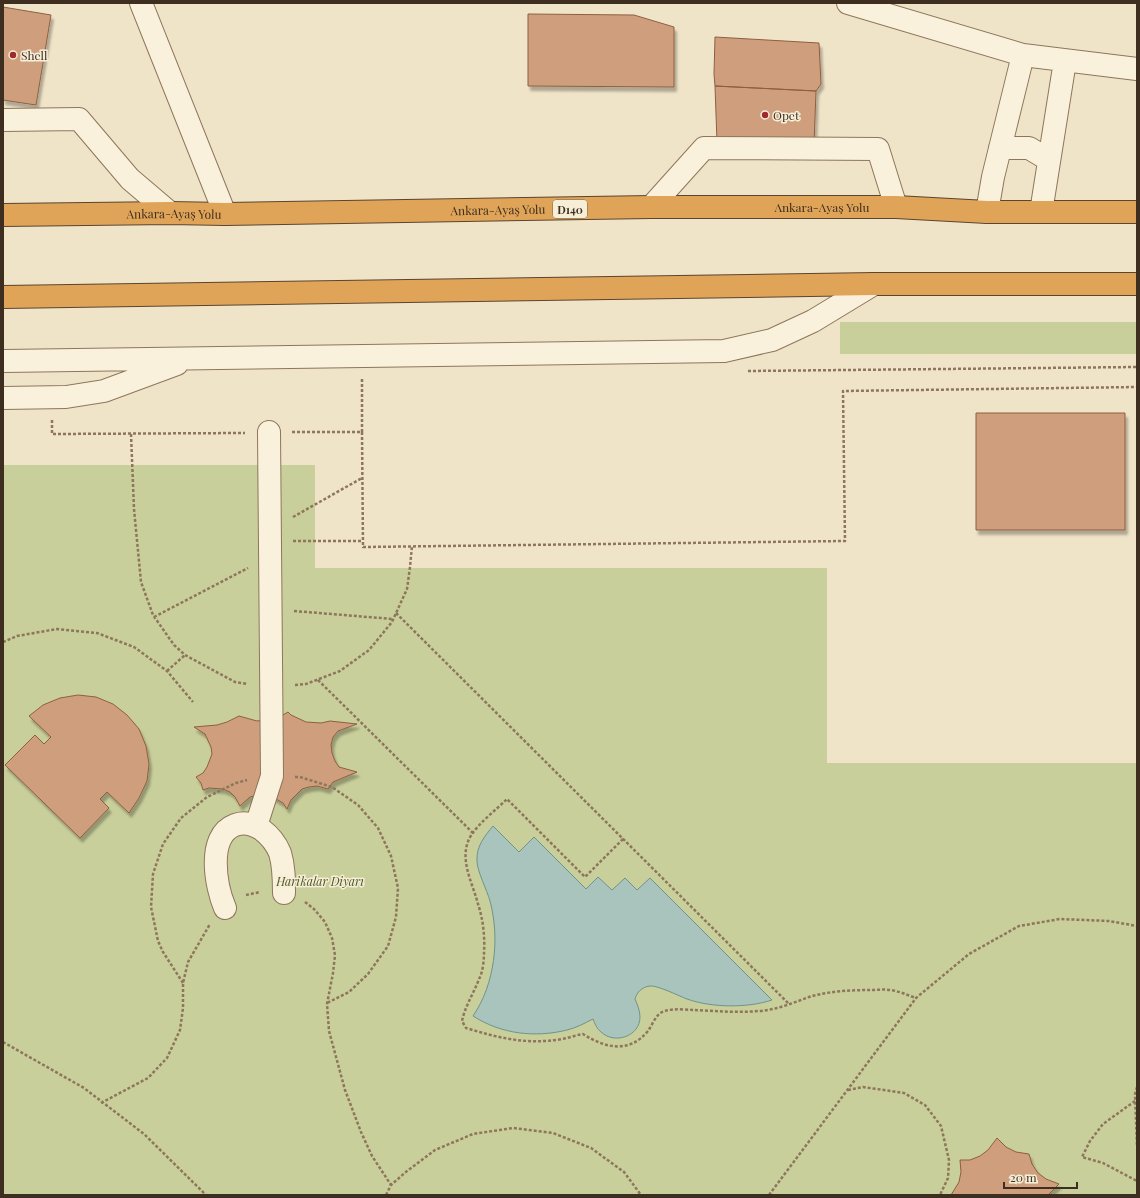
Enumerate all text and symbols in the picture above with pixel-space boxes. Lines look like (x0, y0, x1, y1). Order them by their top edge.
place label: Shell (21, 47, 48, 63)
marker: Shell (8, 50, 18, 60)
place label: Opet (773, 107, 800, 123)
marker: Opet (760, 110, 770, 120)
street label: Ankara-Ayaş Yolu (773, 199, 869, 215)
road number: D140 (553, 200, 587, 218)
street label: Ankara-Ayaş Yolu (449, 201, 546, 218)
street label: Ankara-Ayaş Yolu (125, 205, 222, 222)
park label: Harikalar Diyarı (275, 873, 364, 889)
scale bar (1004, 1164, 1077, 1190)
text: 20 m (1010, 1169, 1037, 1185)

